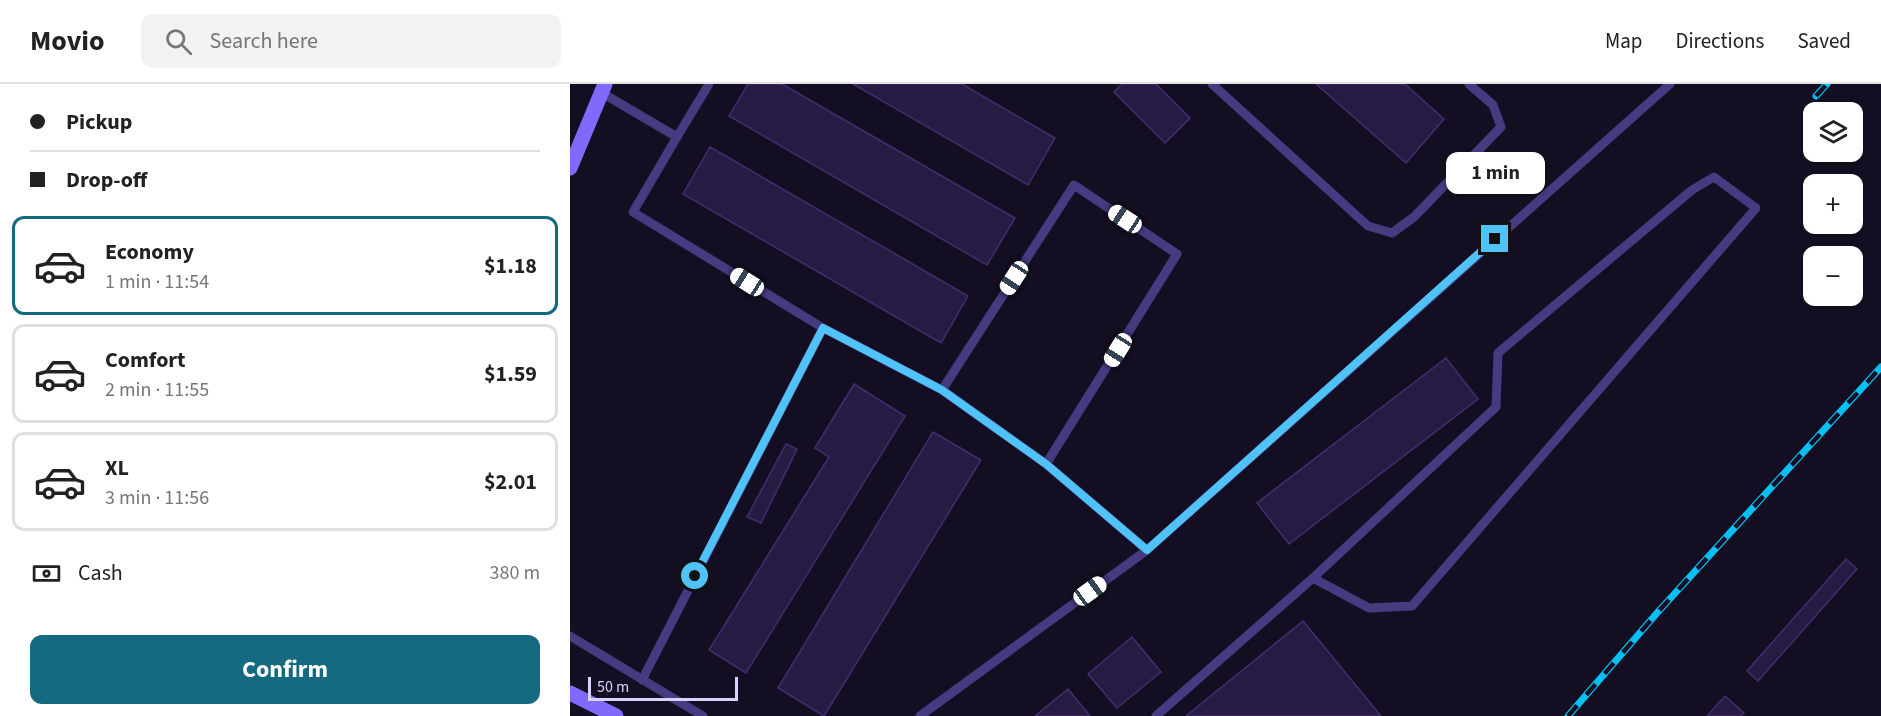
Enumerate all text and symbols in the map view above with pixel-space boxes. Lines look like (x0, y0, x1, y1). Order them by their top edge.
search box (141, 14, 561, 68)
text: Movio (30, 21, 105, 61)
icon: search (162, 25, 195, 58)
text: Search here (210, 25, 318, 57)
text: Map (1605, 26, 1643, 56)
text: Directions (1676, 26, 1764, 56)
text: Saved (1797, 26, 1851, 56)
map controls (1803, 102, 1863, 306)
button: layers (1803, 102, 1863, 162)
text: Pickup (66, 106, 132, 138)
callout: 1 min (1446, 152, 1544, 194)
text: 1 min (1471, 159, 1520, 187)
text: Drop-off (66, 164, 147, 196)
button: + (1803, 174, 1863, 234)
car (1105, 202, 1145, 236)
route end (1481, 225, 1508, 252)
text: Economy (105, 236, 194, 268)
icon: car (33, 239, 87, 293)
button: − (1803, 246, 1863, 306)
text: $1.18 (484, 250, 537, 282)
car (997, 258, 1031, 298)
car (727, 265, 767, 299)
text: 1 min · 11:54 (105, 268, 209, 296)
car (1101, 330, 1135, 370)
text: Comfort (105, 344, 186, 376)
icon: car (33, 347, 87, 401)
text: $1.59 (484, 358, 537, 390)
text: 2 min · 11:55 (105, 376, 209, 404)
text: XL (105, 452, 129, 484)
icon: car (33, 455, 87, 509)
text: $2.01 (484, 466, 537, 498)
text: 3 min · 11:56 (105, 484, 209, 512)
icon: cash (30, 557, 63, 590)
text: Cash (78, 557, 123, 589)
text: 380 m (490, 559, 540, 587)
route start (681, 562, 708, 589)
car (1070, 573, 1110, 609)
button: Confirm (30, 635, 540, 704)
scale bar (588, 674, 738, 702)
text: 50 m (597, 676, 629, 698)

